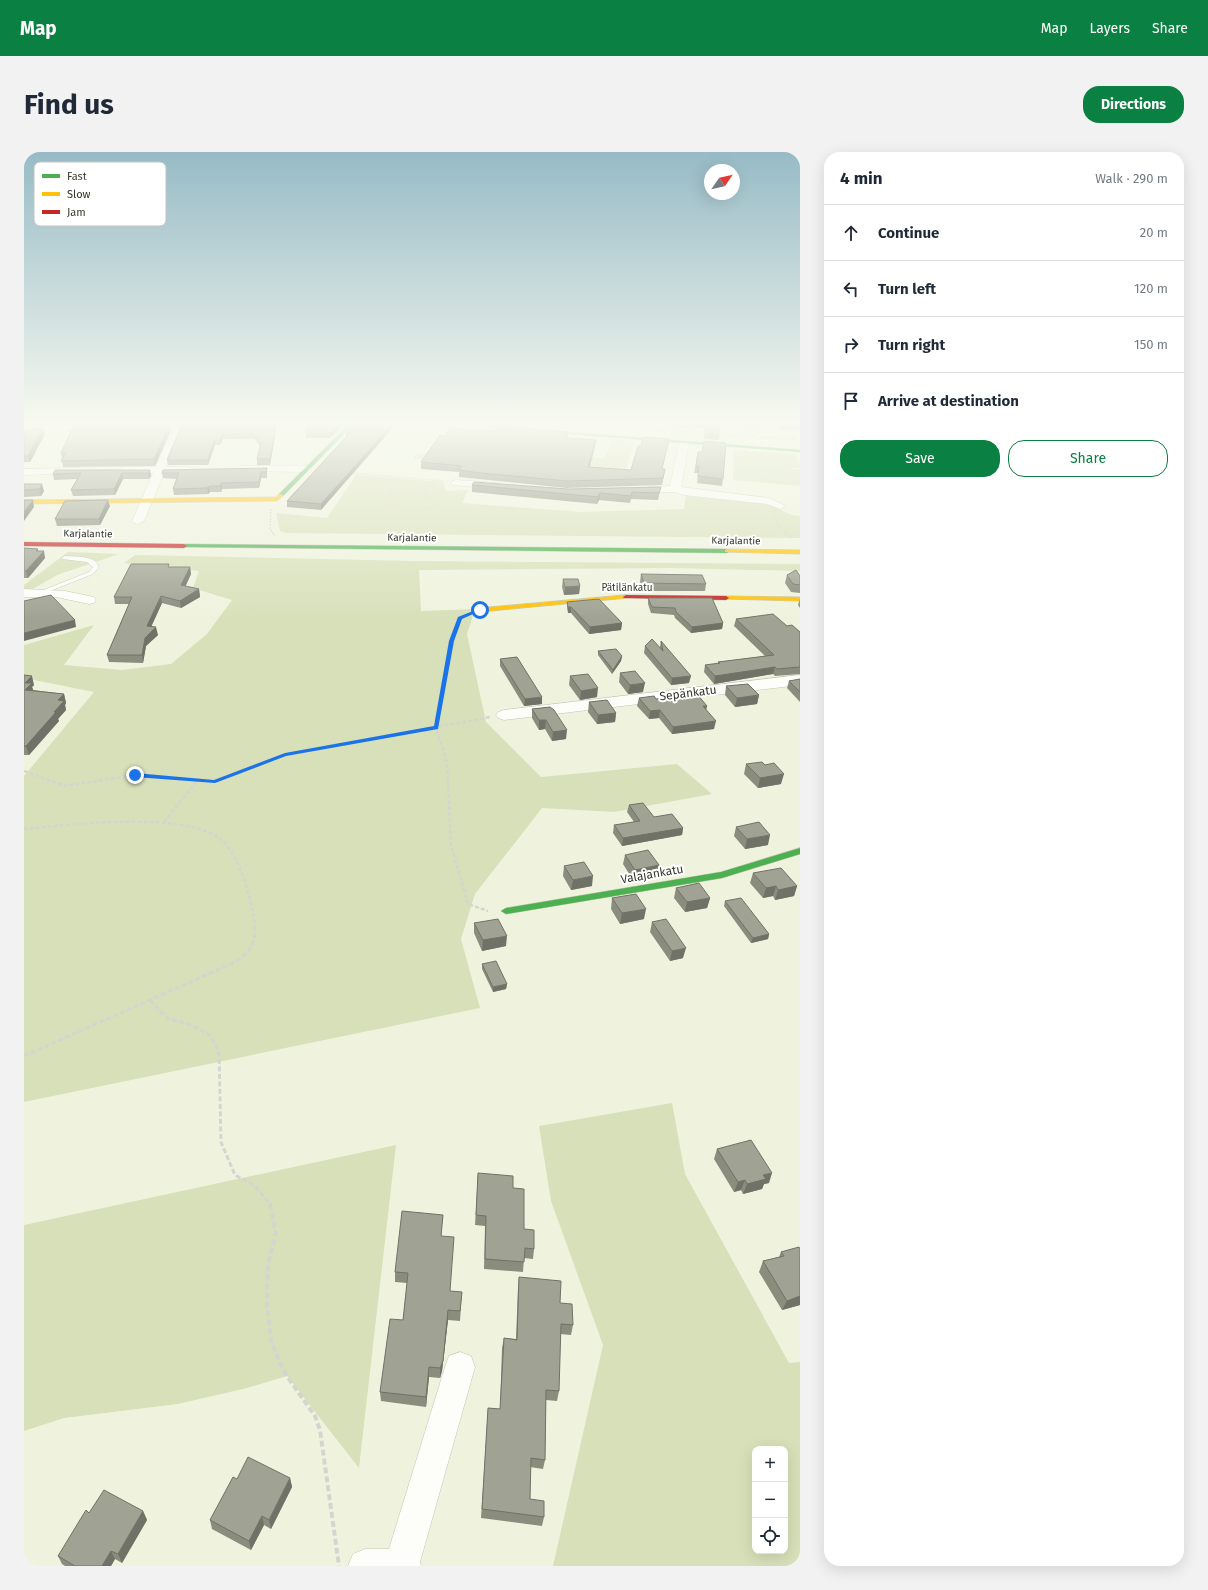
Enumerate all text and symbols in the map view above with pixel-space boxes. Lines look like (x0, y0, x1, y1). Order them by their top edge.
text: Map (20, 17, 57, 40)
text: Map (1041, 20, 1067, 37)
text: Layers (1089, 20, 1130, 37)
text: Share (1152, 20, 1188, 37)
button: Directions (1083, 86, 1184, 123)
text: Find us (24, 88, 114, 121)
legend (34, 162, 166, 226)
north arrow (704, 164, 740, 200)
text: 4 min (840, 168, 883, 189)
text: Fast (67, 170, 87, 183)
text: Walk · 290 m (1095, 171, 1168, 186)
text: Slow (67, 188, 91, 201)
text: Jam (67, 206, 86, 219)
icon: ahead (840, 222, 862, 244)
text: Continue (878, 224, 939, 242)
text: 20 m (1140, 225, 1168, 240)
icon: left (840, 278, 862, 300)
text: Turn left (878, 280, 936, 298)
text: 120 m (1134, 281, 1168, 296)
icon: right (840, 334, 862, 356)
text: Turn right (878, 336, 945, 354)
text: 150 m (1134, 337, 1168, 352)
icon: arrive (840, 390, 862, 412)
text: Arrive at destination (878, 392, 1019, 410)
button: Save (840, 440, 1000, 477)
button: Share (1008, 440, 1168, 477)
street label: Karjalantie (63, 528, 113, 540)
street label: Karjalantie (387, 532, 437, 544)
street label: Karjalantie (711, 535, 761, 547)
street label: Pätilänkatu (601, 582, 653, 594)
route start (471, 601, 489, 619)
street label: Sepänkatu (659, 683, 717, 703)
route end (126, 766, 144, 784)
street label: Valajankatu (620, 862, 684, 886)
map controls (752, 1446, 788, 1554)
button: + (752, 1446, 788, 1482)
button: − (752, 1482, 788, 1518)
button: locate (752, 1518, 788, 1554)

